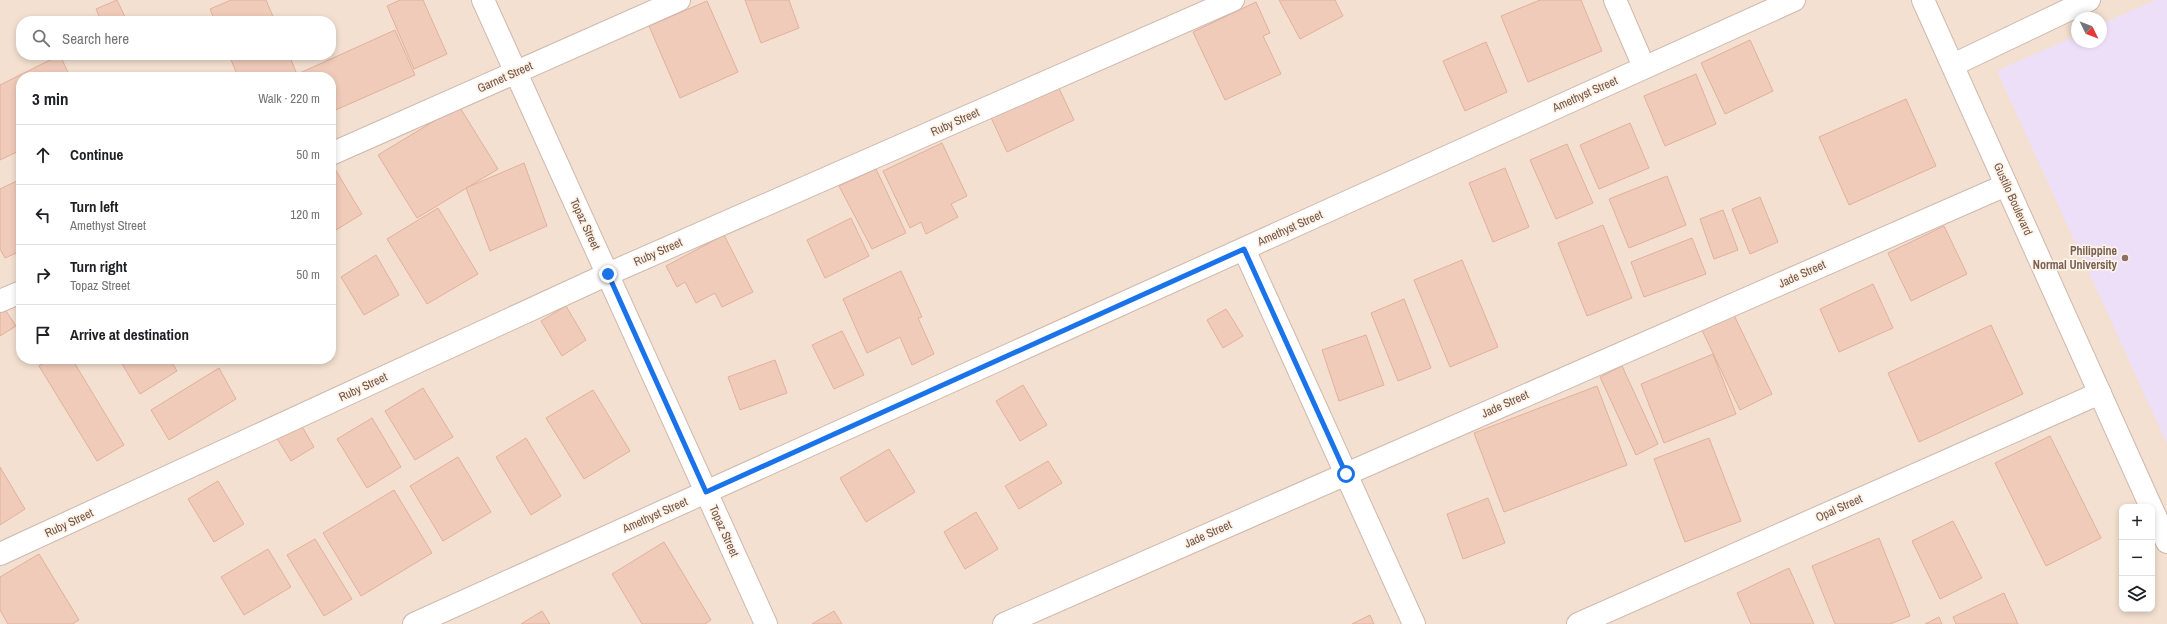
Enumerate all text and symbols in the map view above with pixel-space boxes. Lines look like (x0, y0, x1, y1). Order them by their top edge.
north arrow (2071, 12, 2107, 48)
search box (16, 16, 336, 60)
icon: search (30, 27, 52, 49)
text: Search here (62, 28, 129, 49)
street label: Garnet Street (475, 58, 535, 96)
street label: Amethyst Street (1549, 72, 1620, 116)
text: 3 min (32, 87, 68, 110)
text: Walk · 220 m (258, 90, 320, 107)
street label: Ruby Street (928, 104, 982, 140)
icon: ahead (32, 144, 54, 166)
text: Continue (70, 144, 123, 165)
text: 50 m (296, 146, 320, 163)
street label: Gustilo Boulevard (1990, 160, 2036, 238)
text: Turn left (70, 196, 118, 217)
street label: Topaz Street (566, 196, 604, 253)
icon: left (32, 204, 54, 226)
text: 120 m (290, 206, 320, 223)
street label: Amethyst Street (1254, 206, 1325, 250)
text: Amethyst Street (70, 217, 146, 234)
street label: Ruby Street (631, 234, 685, 270)
place label: Philippine Normal University (2033, 243, 2118, 273)
marker: Philippine Normal University (2120, 253, 2130, 263)
text: Turn right (70, 256, 127, 277)
street label: Jade Street (1776, 256, 1828, 292)
icon: right (32, 264, 54, 286)
route end (599, 265, 617, 283)
text: 50 m (296, 266, 320, 283)
text: Topaz Street (70, 277, 130, 294)
icon: arrive (32, 324, 54, 346)
text: Arrive at destination (70, 324, 189, 345)
street label: Ruby Street (336, 369, 390, 405)
street label: Jade Street (1479, 386, 1531, 422)
route start (1337, 465, 1355, 483)
street label: Opal Street (1813, 490, 1865, 525)
street label: Amethyst Street (619, 493, 690, 537)
street label: Topaz Street (705, 503, 743, 560)
map controls (2119, 504, 2155, 612)
button: + (2119, 504, 2155, 540)
street label: Ruby Street (42, 505, 96, 541)
street label: Jade Street (1182, 516, 1234, 552)
button: − (2119, 540, 2155, 576)
button: layers (2119, 576, 2155, 612)

